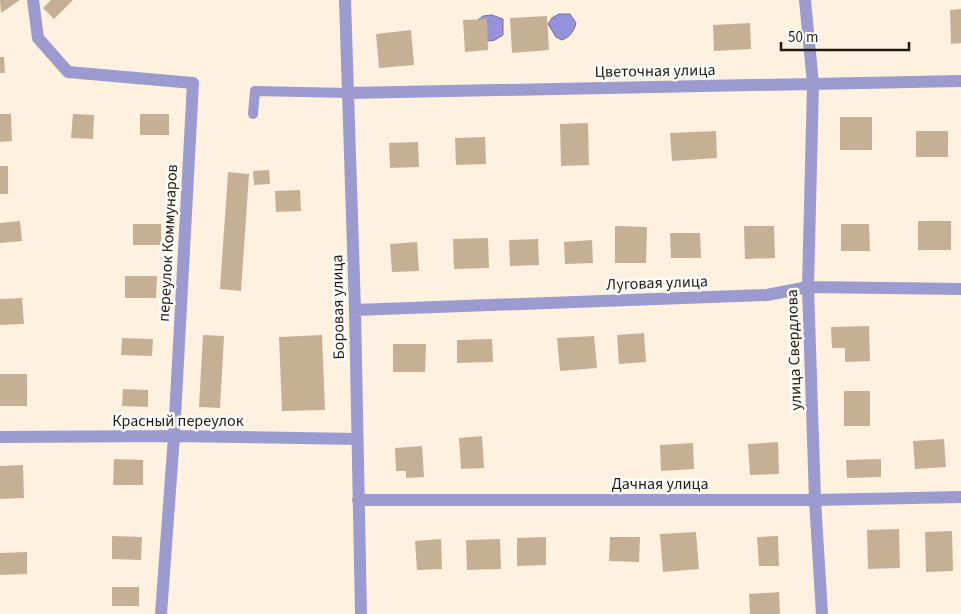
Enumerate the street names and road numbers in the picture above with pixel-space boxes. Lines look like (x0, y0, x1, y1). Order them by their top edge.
street label: Цветочная улица (594, 59, 716, 83)
street label: переулок Коммунаров (153, 164, 183, 322)
street label: Боровая улица (326, 254, 350, 360)
street label: Луговая улица (606, 270, 708, 296)
street label: улица Свердлова (781, 289, 807, 411)
street label: Красный переулок (112, 410, 244, 432)
street label: Дачная улица (611, 473, 709, 495)

